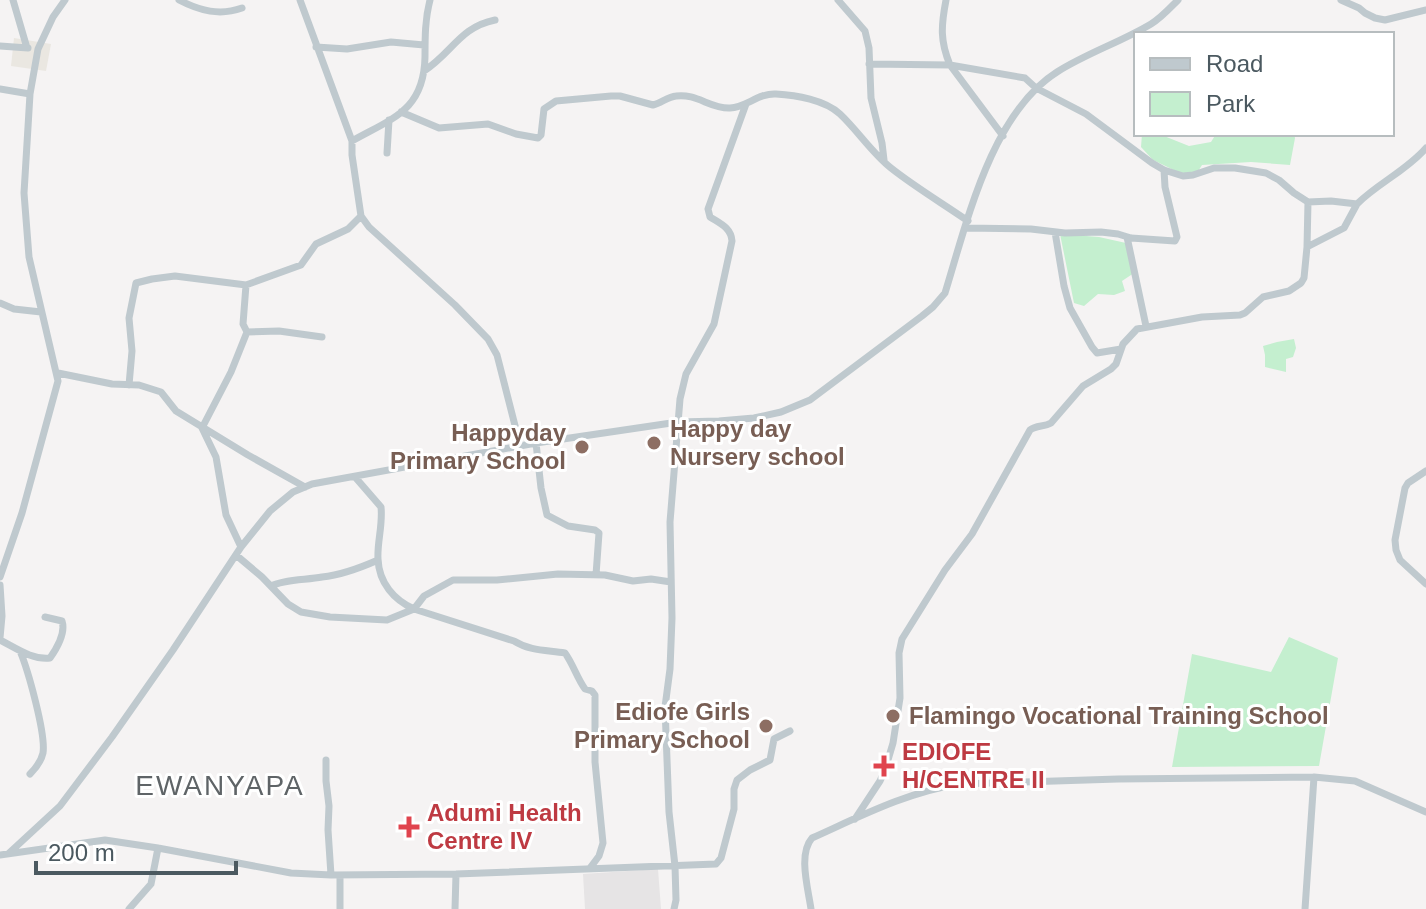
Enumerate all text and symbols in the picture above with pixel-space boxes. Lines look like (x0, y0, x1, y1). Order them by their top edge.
legend (1134, 32, 1394, 136)
text: Road (1206, 50, 1263, 77)
text: Park (1206, 90, 1256, 117)
place label: Happy day Nursery school (670, 415, 845, 470)
place label: Happyday Primary School (390, 419, 567, 474)
marker: Happy day Nursery school (645, 434, 663, 452)
marker: Happyday Primary School (573, 438, 591, 456)
place label: Ediofe Girls Primary School (574, 698, 750, 753)
place label: Flamingo Vocational Training School (909, 702, 1329, 729)
marker: Flamingo Vocational Training School (884, 707, 902, 725)
marker: Ediofe Girls Primary School (757, 717, 775, 735)
place label: EDIOFE H/CENTRE II (902, 738, 1045, 793)
marker: EDIOFE H/CENTRE II (873, 755, 895, 777)
district label: EWANYAPA (135, 770, 305, 801)
place label: Adumi Health Centre IV (427, 799, 582, 854)
marker: Adumi Health Centre IV (398, 816, 420, 838)
scale bar (36, 825, 236, 875)
text: 200 m (48, 839, 115, 866)

